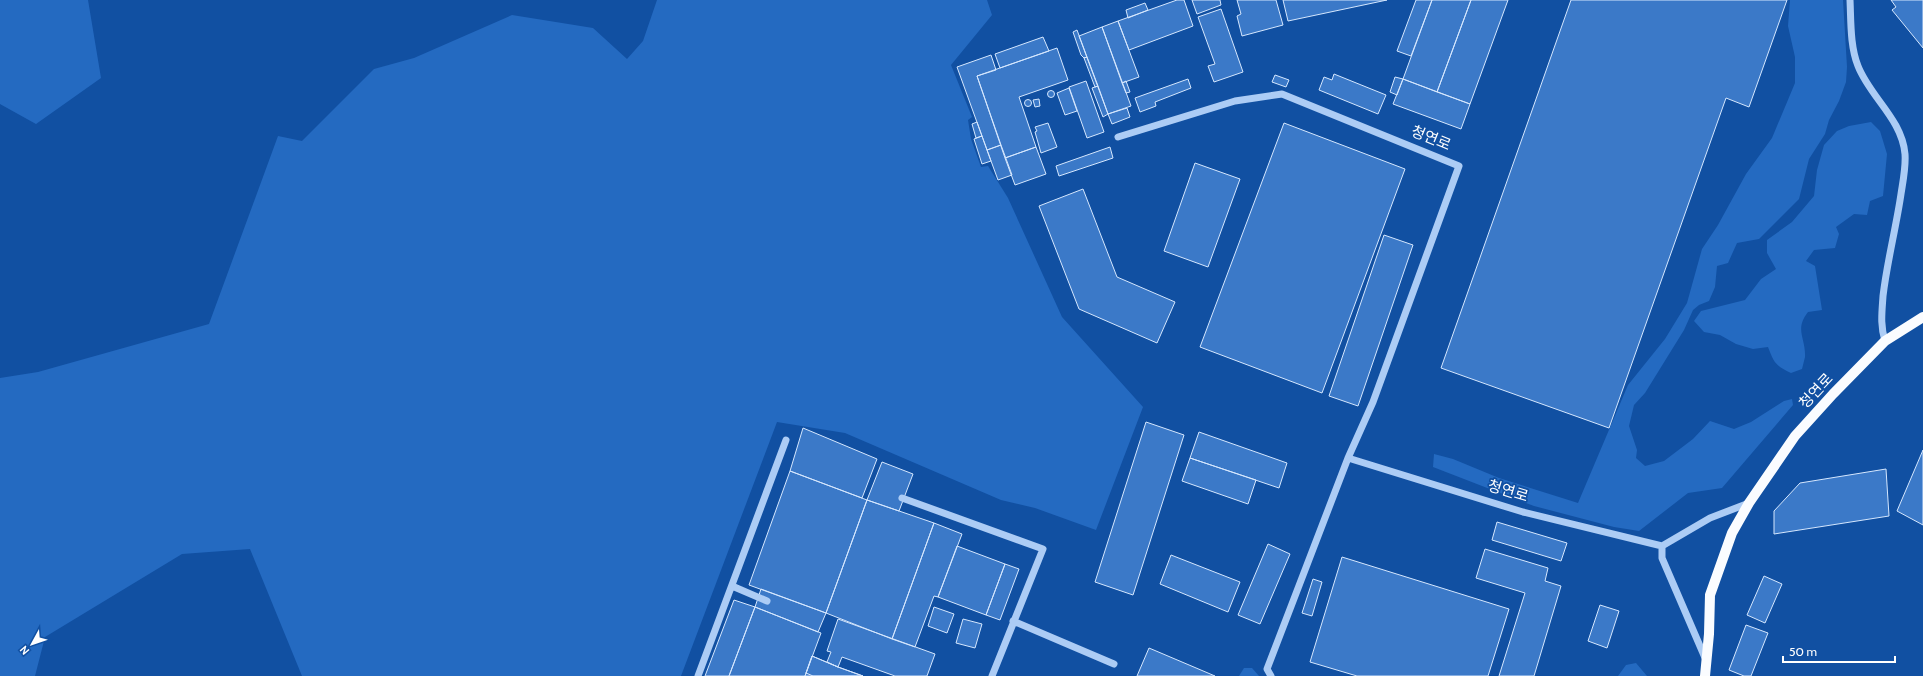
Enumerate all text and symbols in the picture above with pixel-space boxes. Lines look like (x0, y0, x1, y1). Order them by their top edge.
street label: 청연로 (1408, 122, 1454, 154)
street label: 청연로 (1795, 370, 1837, 412)
street label: 청연로 (1486, 476, 1530, 506)
north arrow (12, 624, 52, 664)
scale bar (1783, 638, 1895, 664)
text: N (16, 643, 32, 658)
text: 50 m (1789, 644, 1817, 659)

